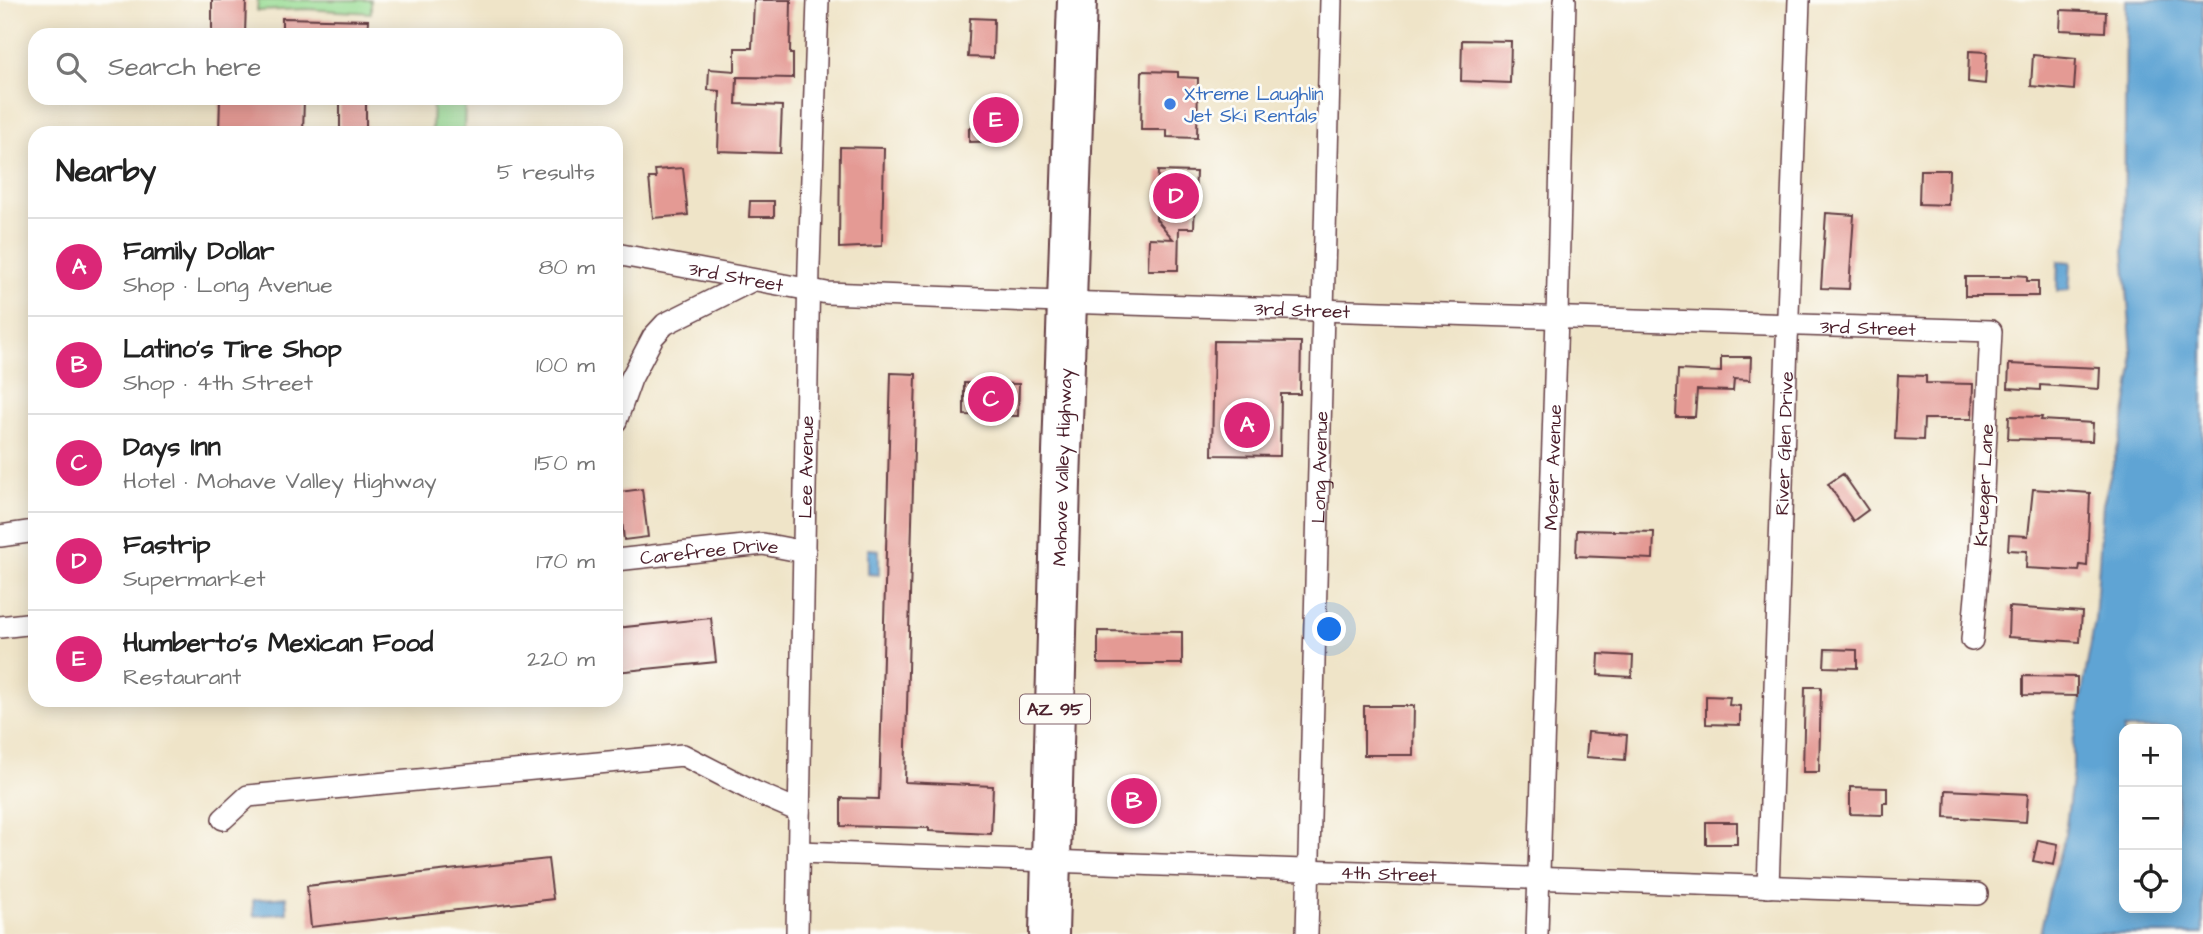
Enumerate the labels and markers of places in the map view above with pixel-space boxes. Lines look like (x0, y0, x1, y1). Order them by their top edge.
place label: Xtreme Laughlin Jet Ski Rentals (1184, 81, 1324, 130)
pin: E (973, 94, 1019, 146)
marker: Xtreme Laughlin Jet Ski Rentals (1162, 96, 1178, 112)
pin: D (1153, 170, 1199, 222)
pin: C (968, 373, 1014, 425)
pin: A (1224, 399, 1270, 451)
pin: B (1111, 775, 1157, 827)

